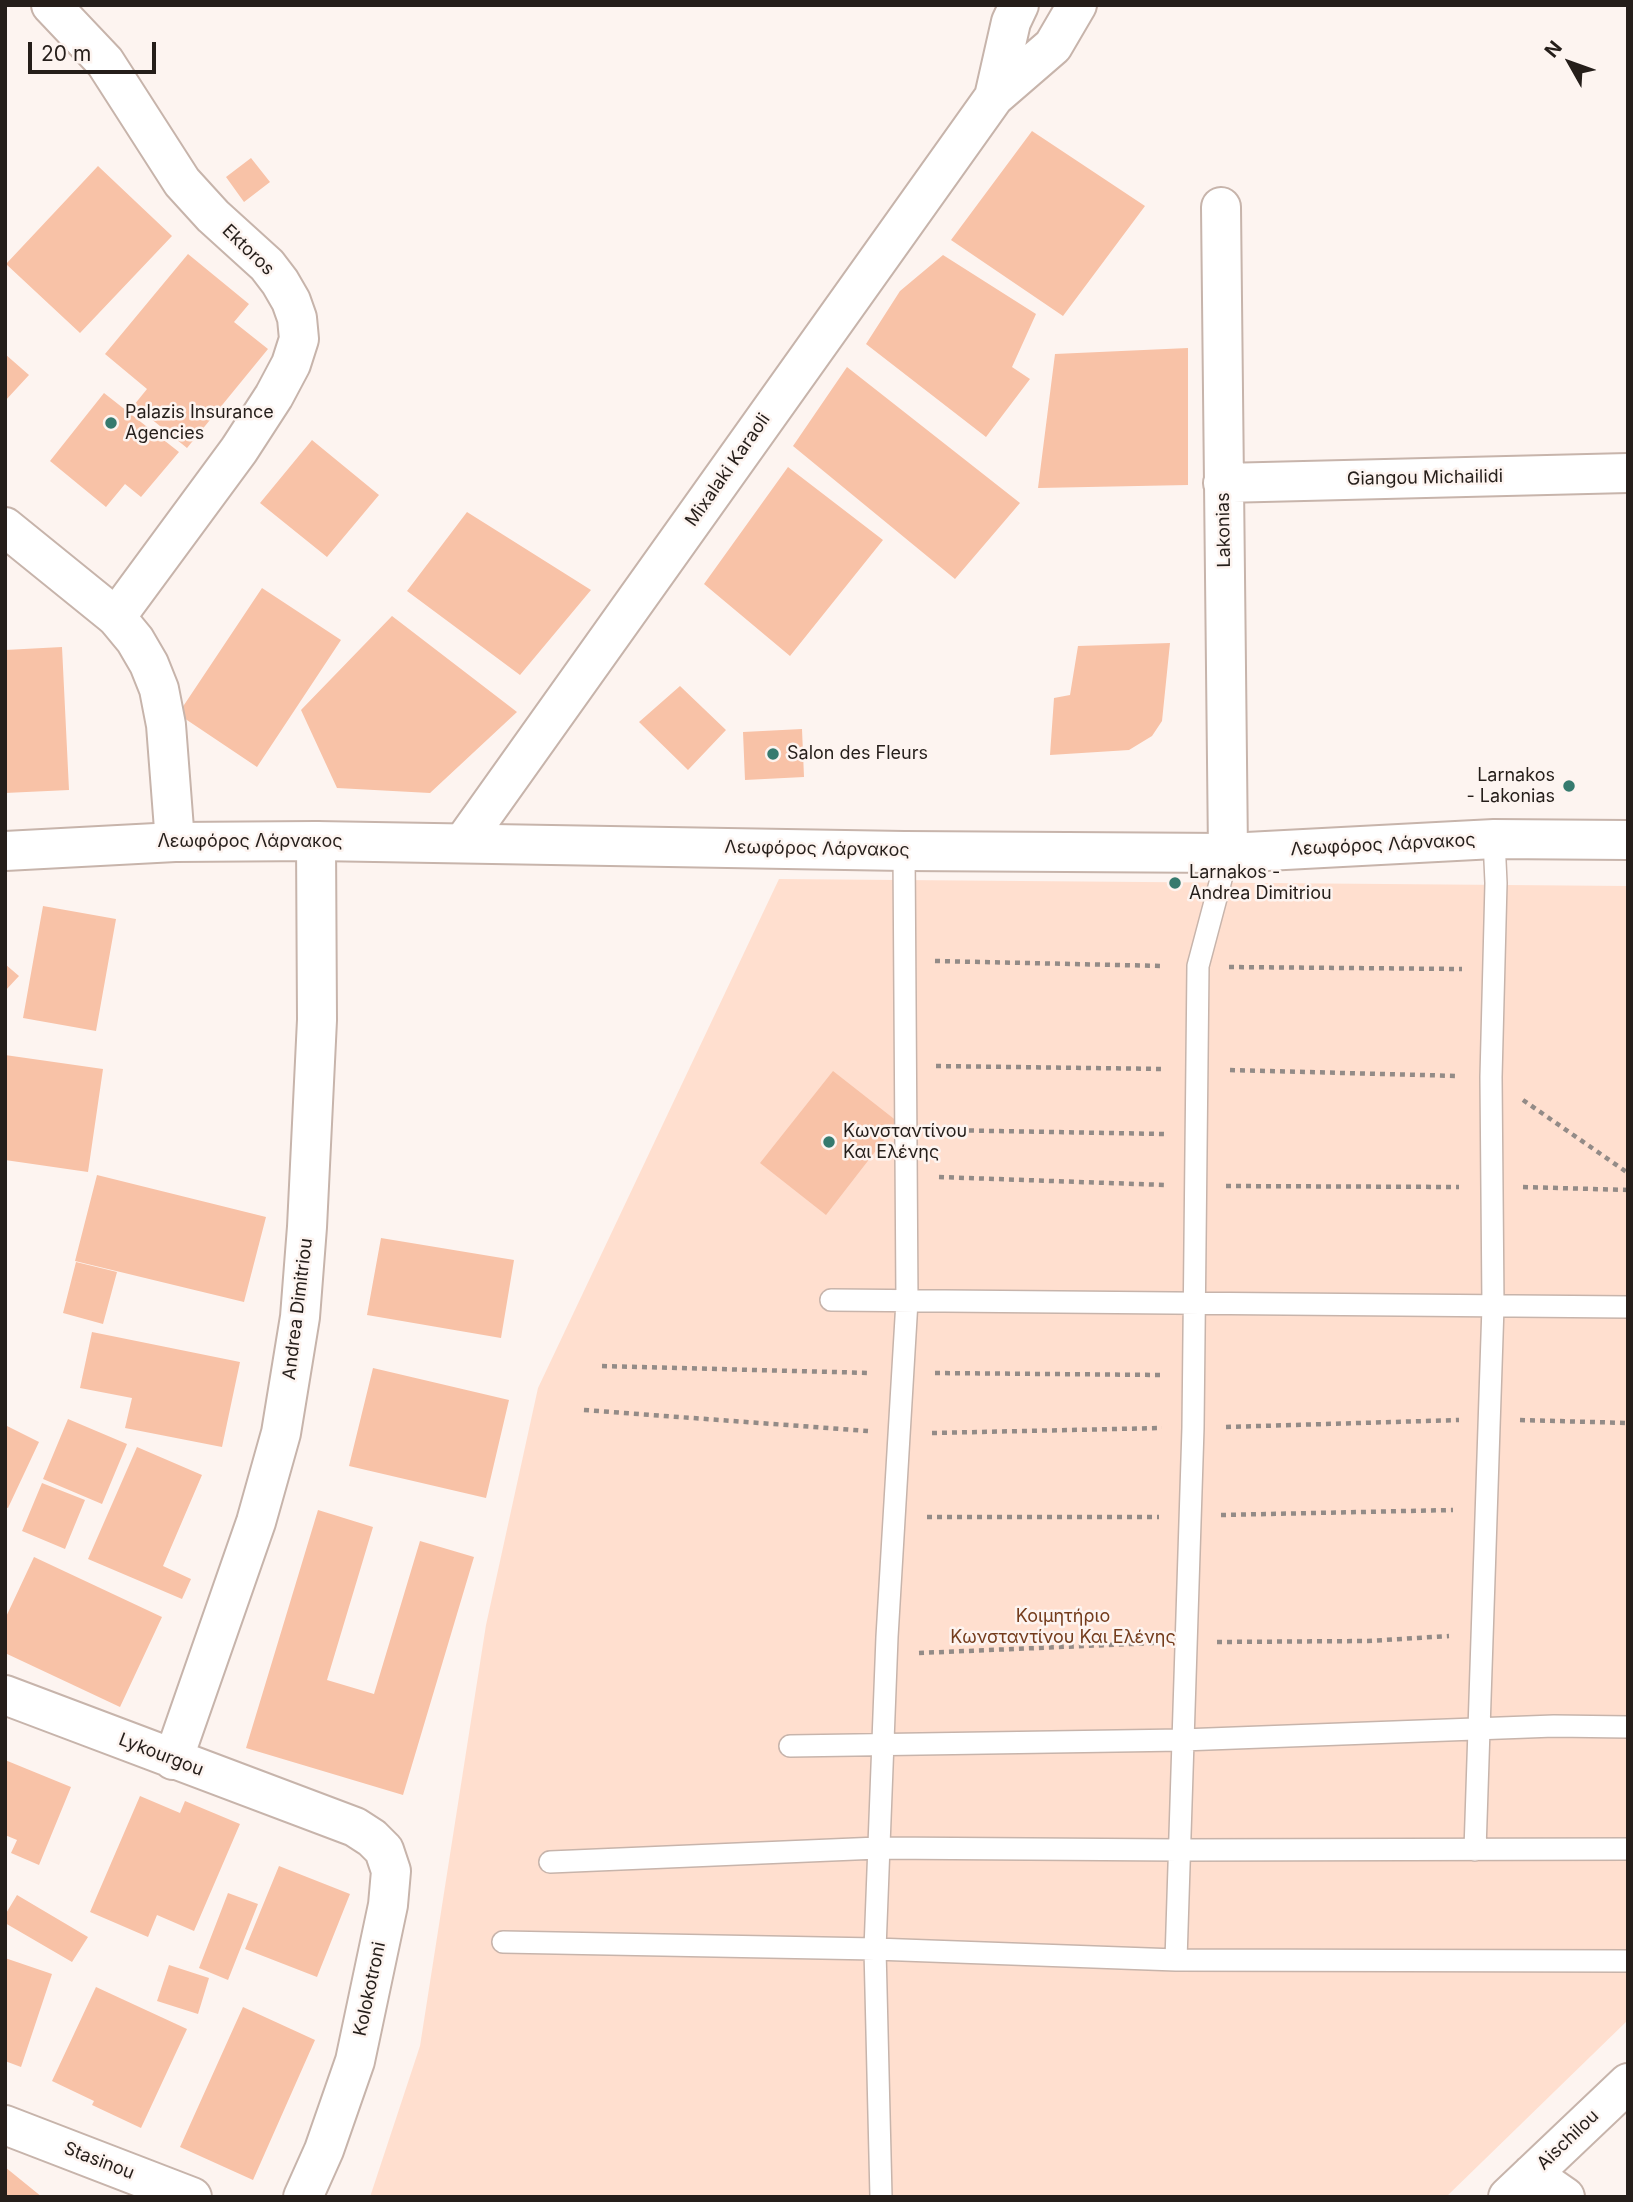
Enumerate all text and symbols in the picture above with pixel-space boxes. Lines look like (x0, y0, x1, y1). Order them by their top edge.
scale bar (32, 28, 159, 72)
north arrow (1535, 28, 1605, 98)
text: N (1540, 36, 1567, 62)
text: 20 m (41, 41, 91, 66)
street label: Ektoros (217, 220, 279, 280)
place label: Palazis Insurance Agencies (125, 402, 274, 444)
street label: Mixalaki Karaoli (681, 409, 775, 531)
marker: Palazis Insurance Agencies (103, 415, 119, 431)
street label: Giangou Michailidi (1347, 466, 1503, 490)
street label: Lakonias (1213, 492, 1235, 568)
place label: Salon des Fleurs (787, 743, 928, 765)
marker: Salon des Fleurs (765, 746, 781, 762)
place label: Larnakos - Lakonias (1467, 765, 1555, 808)
marker: Larnakos - Lakonias (1561, 778, 1577, 794)
street label: Λεωφόρος Λάρνακος (1290, 829, 1476, 861)
street label: Λεωφόρος Λάρνακος (157, 831, 343, 853)
street label: Λεωφόρος Λάρνακος (724, 837, 910, 861)
place label: Larnakos - Andrea Dimitriou (1189, 862, 1332, 904)
marker: Larnakos - Andrea Dimitriou (1167, 875, 1183, 891)
place label: Κωνσταντίνου Και Ελένης (843, 1121, 967, 1164)
marker: Κωνσταντίνου Και Ελένης (821, 1134, 837, 1150)
street label: Andrea Dimitriou (279, 1237, 317, 1381)
park label: Κοιμητήριο Κωνσταντίνου Και Ελένης (950, 1606, 1176, 1648)
street label: Lykourgou (116, 1729, 206, 1781)
street label: Kolokotroni (349, 1940, 391, 2038)
street label: Aischilou (1533, 2105, 1603, 2175)
street label: Stasinou (61, 2138, 137, 2184)

